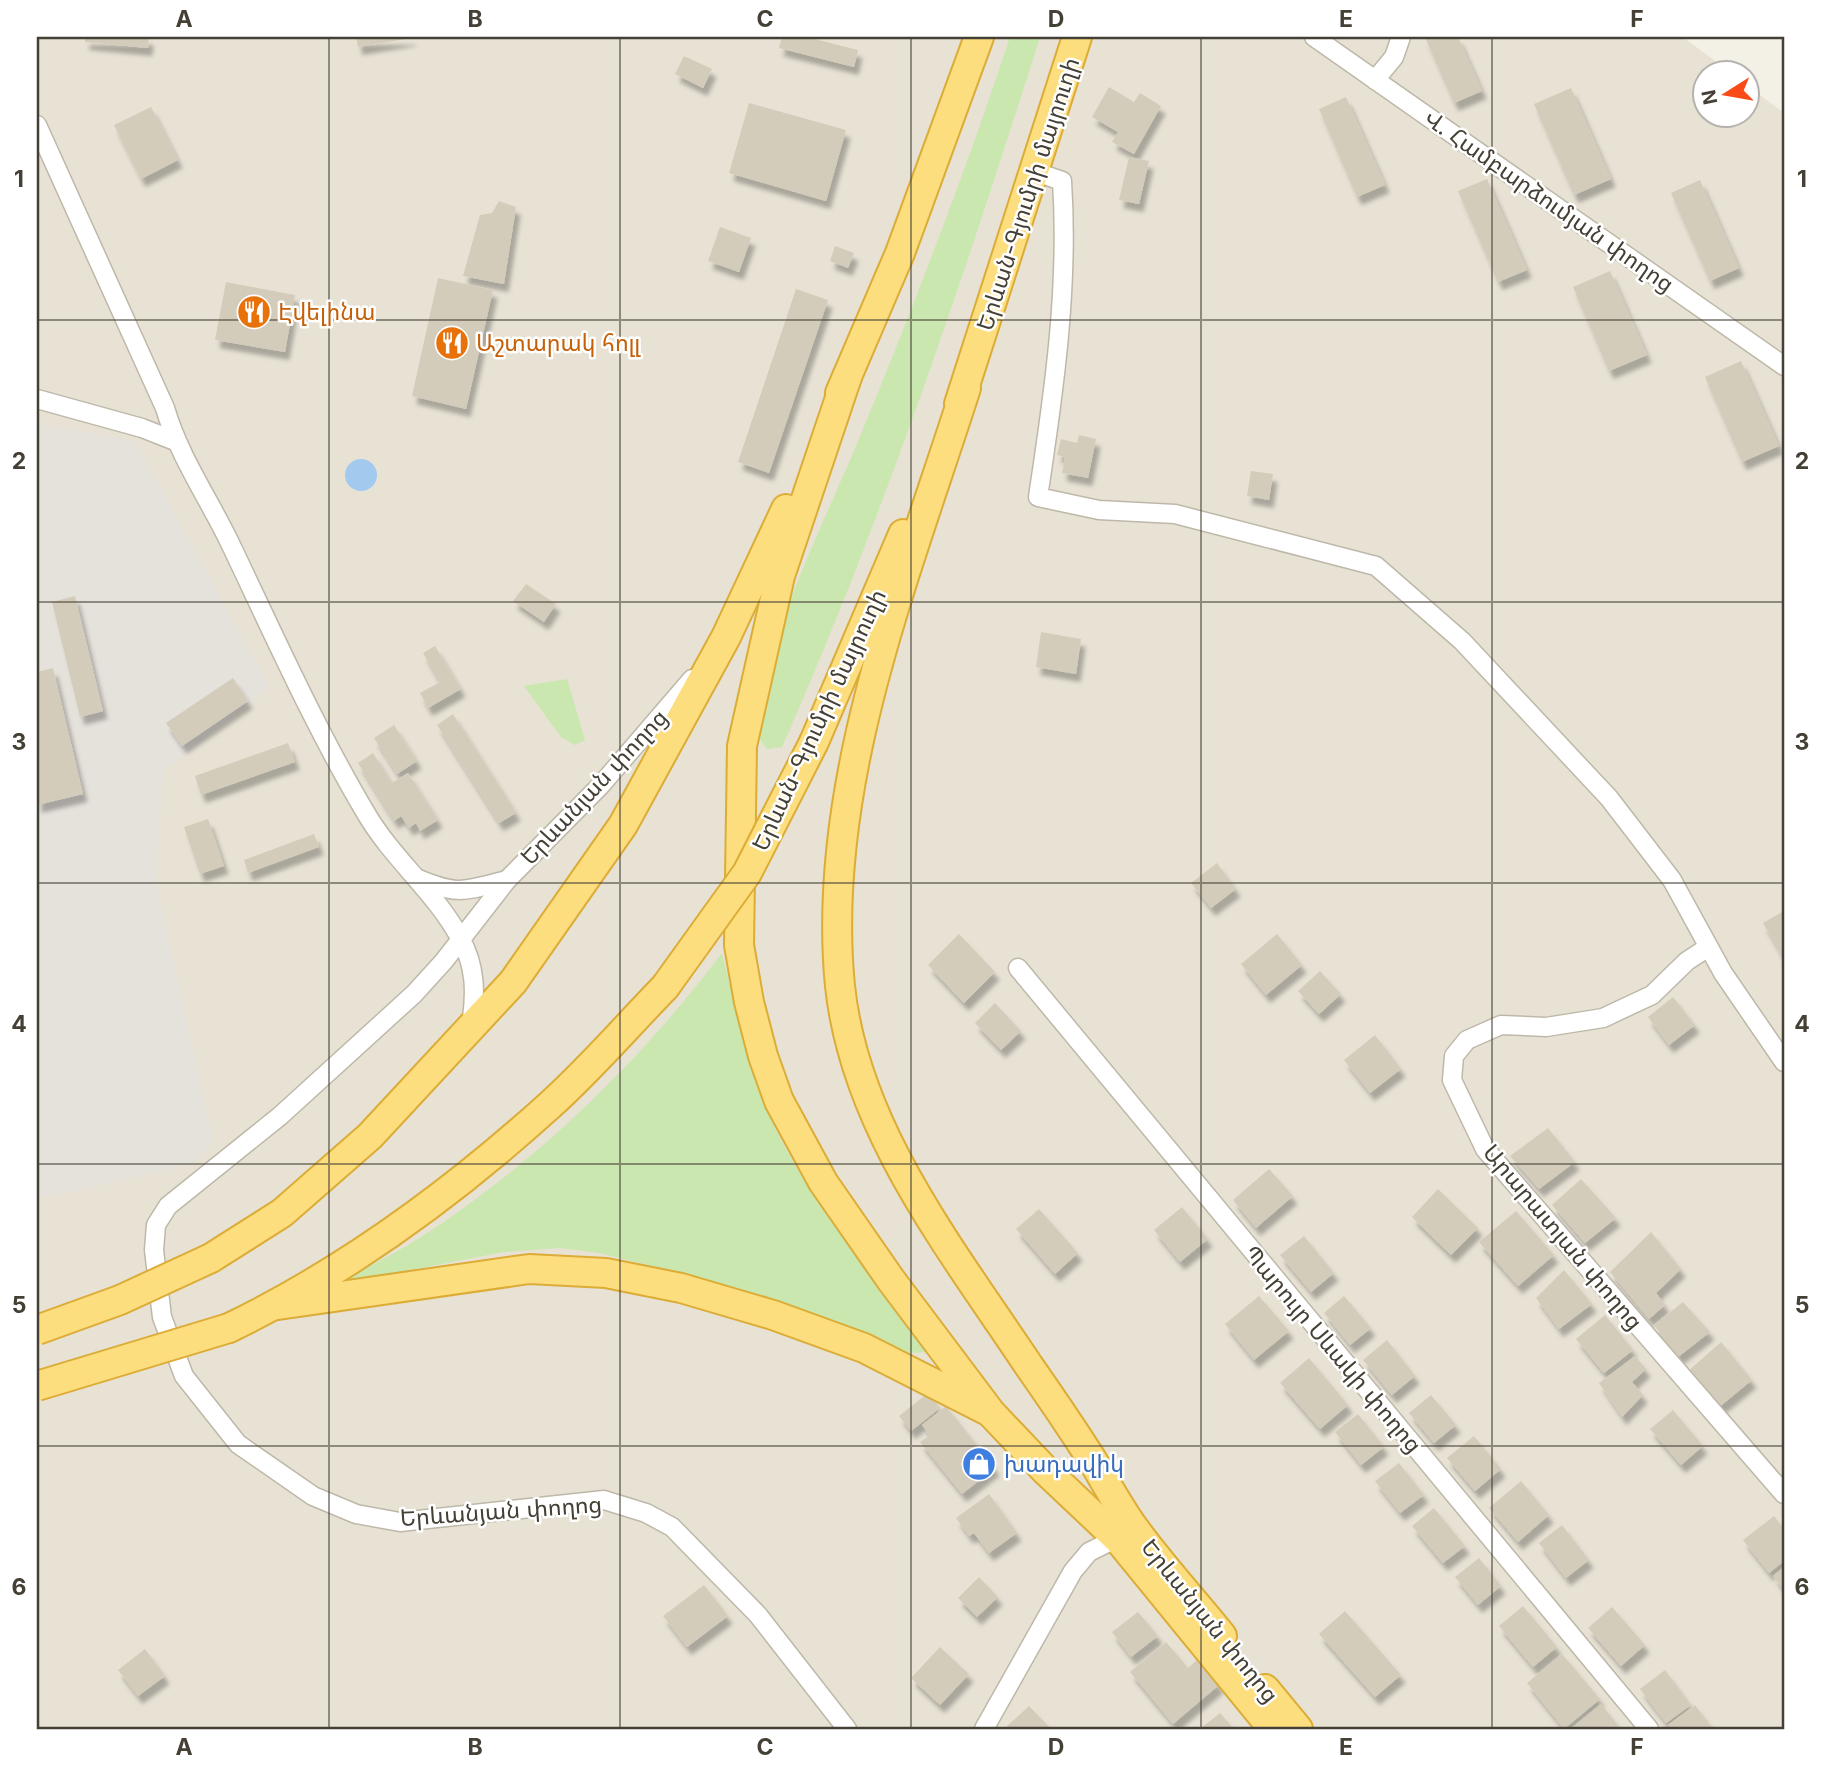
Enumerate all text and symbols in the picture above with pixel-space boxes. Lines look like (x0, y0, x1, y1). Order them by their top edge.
text: A (175, 5, 193, 33)
text: B (467, 5, 483, 33)
text: C (756, 5, 774, 33)
text: D (1048, 5, 1064, 33)
text: E (1339, 5, 1353, 33)
text: F (1630, 5, 1644, 33)
street label: Երևան-Գյումրի մայրուղի (971, 54, 1085, 334)
north arrow (1692, 60, 1762, 130)
text: N (1697, 88, 1722, 106)
street label: Վ. Համբարձումյան փողոց (1419, 104, 1679, 298)
text: 1 (14, 165, 24, 193)
text: 1 (1797, 165, 1807, 193)
restaurant icon: Էվելինա (235, 293, 273, 331)
place label: Էվելինա (278, 298, 375, 326)
restaurant icon: Աշտարակ հոլլ (433, 324, 471, 362)
place label: Աշտարակ հոլլ (476, 329, 641, 357)
text: 2 (12, 447, 26, 475)
text: 2 (1795, 447, 1809, 475)
street label: Երևան-Գյումրի մայրուղի (746, 585, 892, 855)
street label: Երևանյան փողոց (515, 703, 673, 871)
text: 3 (12, 728, 26, 756)
text: 3 (1795, 728, 1809, 756)
text: 4 (11, 1010, 27, 1038)
text: 4 (1794, 1010, 1810, 1038)
street label: Արարատյան փողոց (1477, 1138, 1649, 1336)
street label: Պարույր Սևակի փողոց (1238, 1240, 1428, 1458)
text: 5 (12, 1291, 26, 1319)
text: 5 (1795, 1291, 1809, 1319)
shop icon: խադավիկ (960, 1445, 998, 1483)
place label: խադավիկ (1004, 1450, 1124, 1478)
street label: Երևանյան փողոց (399, 1490, 603, 1532)
street label: Երևանյան փողոց (1135, 1533, 1285, 1709)
text: 6 (12, 1573, 26, 1601)
text: 6 (1795, 1573, 1809, 1601)
text: A (175, 1733, 193, 1761)
text: B (467, 1733, 483, 1761)
text: C (756, 1733, 774, 1761)
text: D (1048, 1733, 1064, 1761)
text: E (1339, 1733, 1353, 1761)
text: F (1630, 1733, 1644, 1761)

